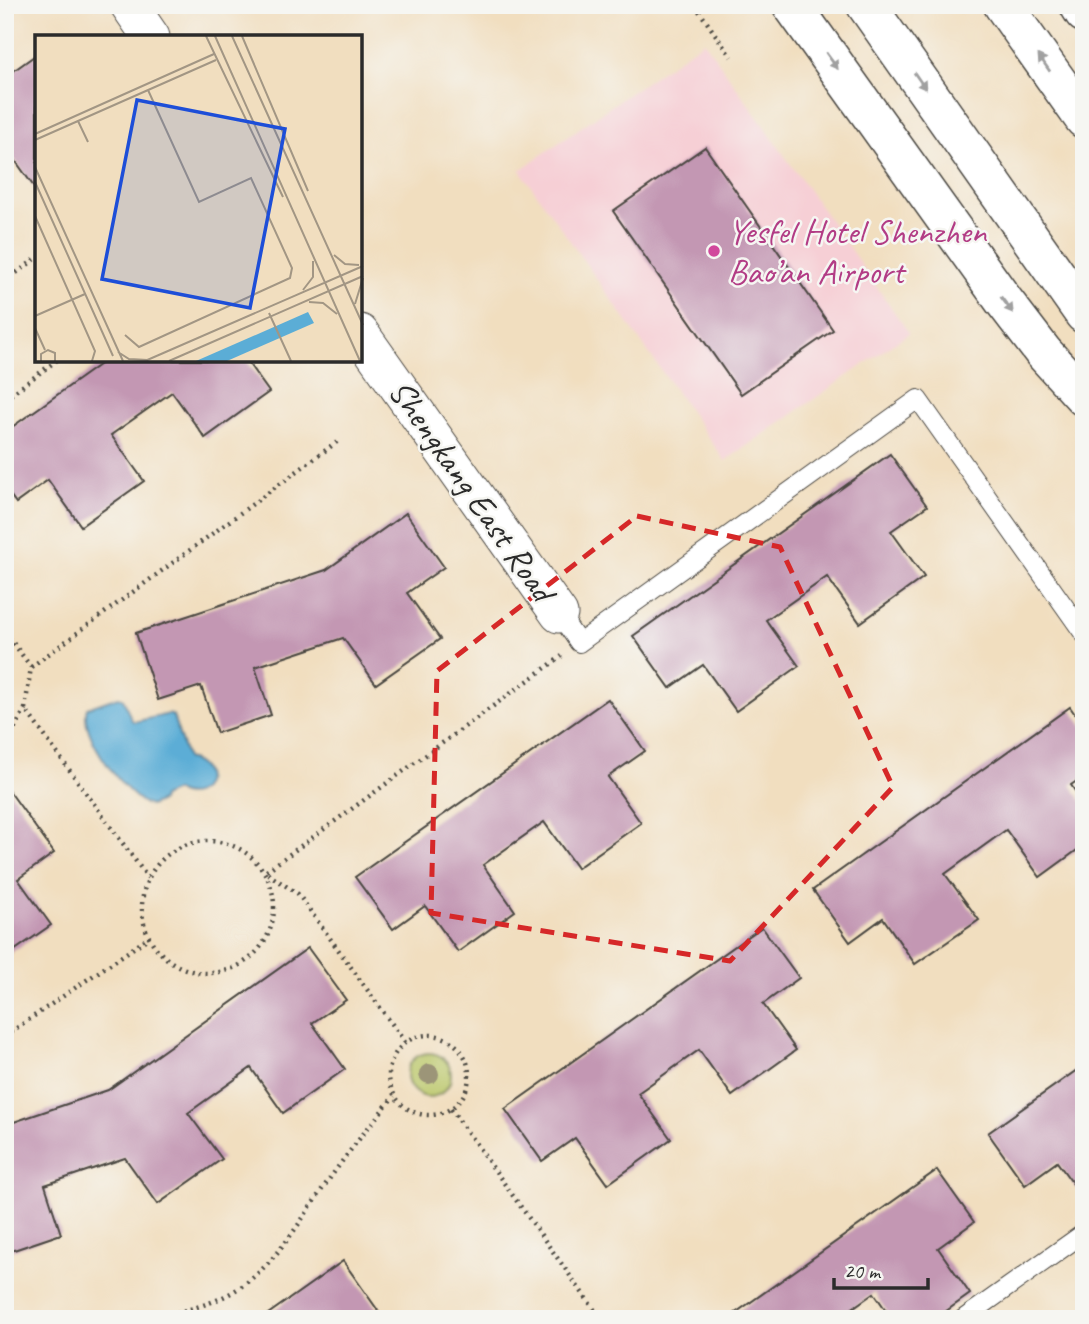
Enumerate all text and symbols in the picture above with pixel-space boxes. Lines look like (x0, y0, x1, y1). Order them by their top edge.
inset map (35, 35, 362, 362)
one-way arrow (825, 52, 839, 70)
one-way arrow (1037, 54, 1051, 72)
one-way arrow (913, 72, 927, 90)
place label: Yesfel Hotel Shenzhen Bao’an Airport (728, 209, 988, 294)
marker: Yesfel Hotel Shenzhen Bao’an Airport (706, 243, 722, 259)
one-way arrow (1000, 296, 1014, 314)
street label: Shengkang East Road (378, 371, 568, 614)
scale bar (834, 1247, 928, 1291)
text: 20 m (844, 1258, 882, 1284)

